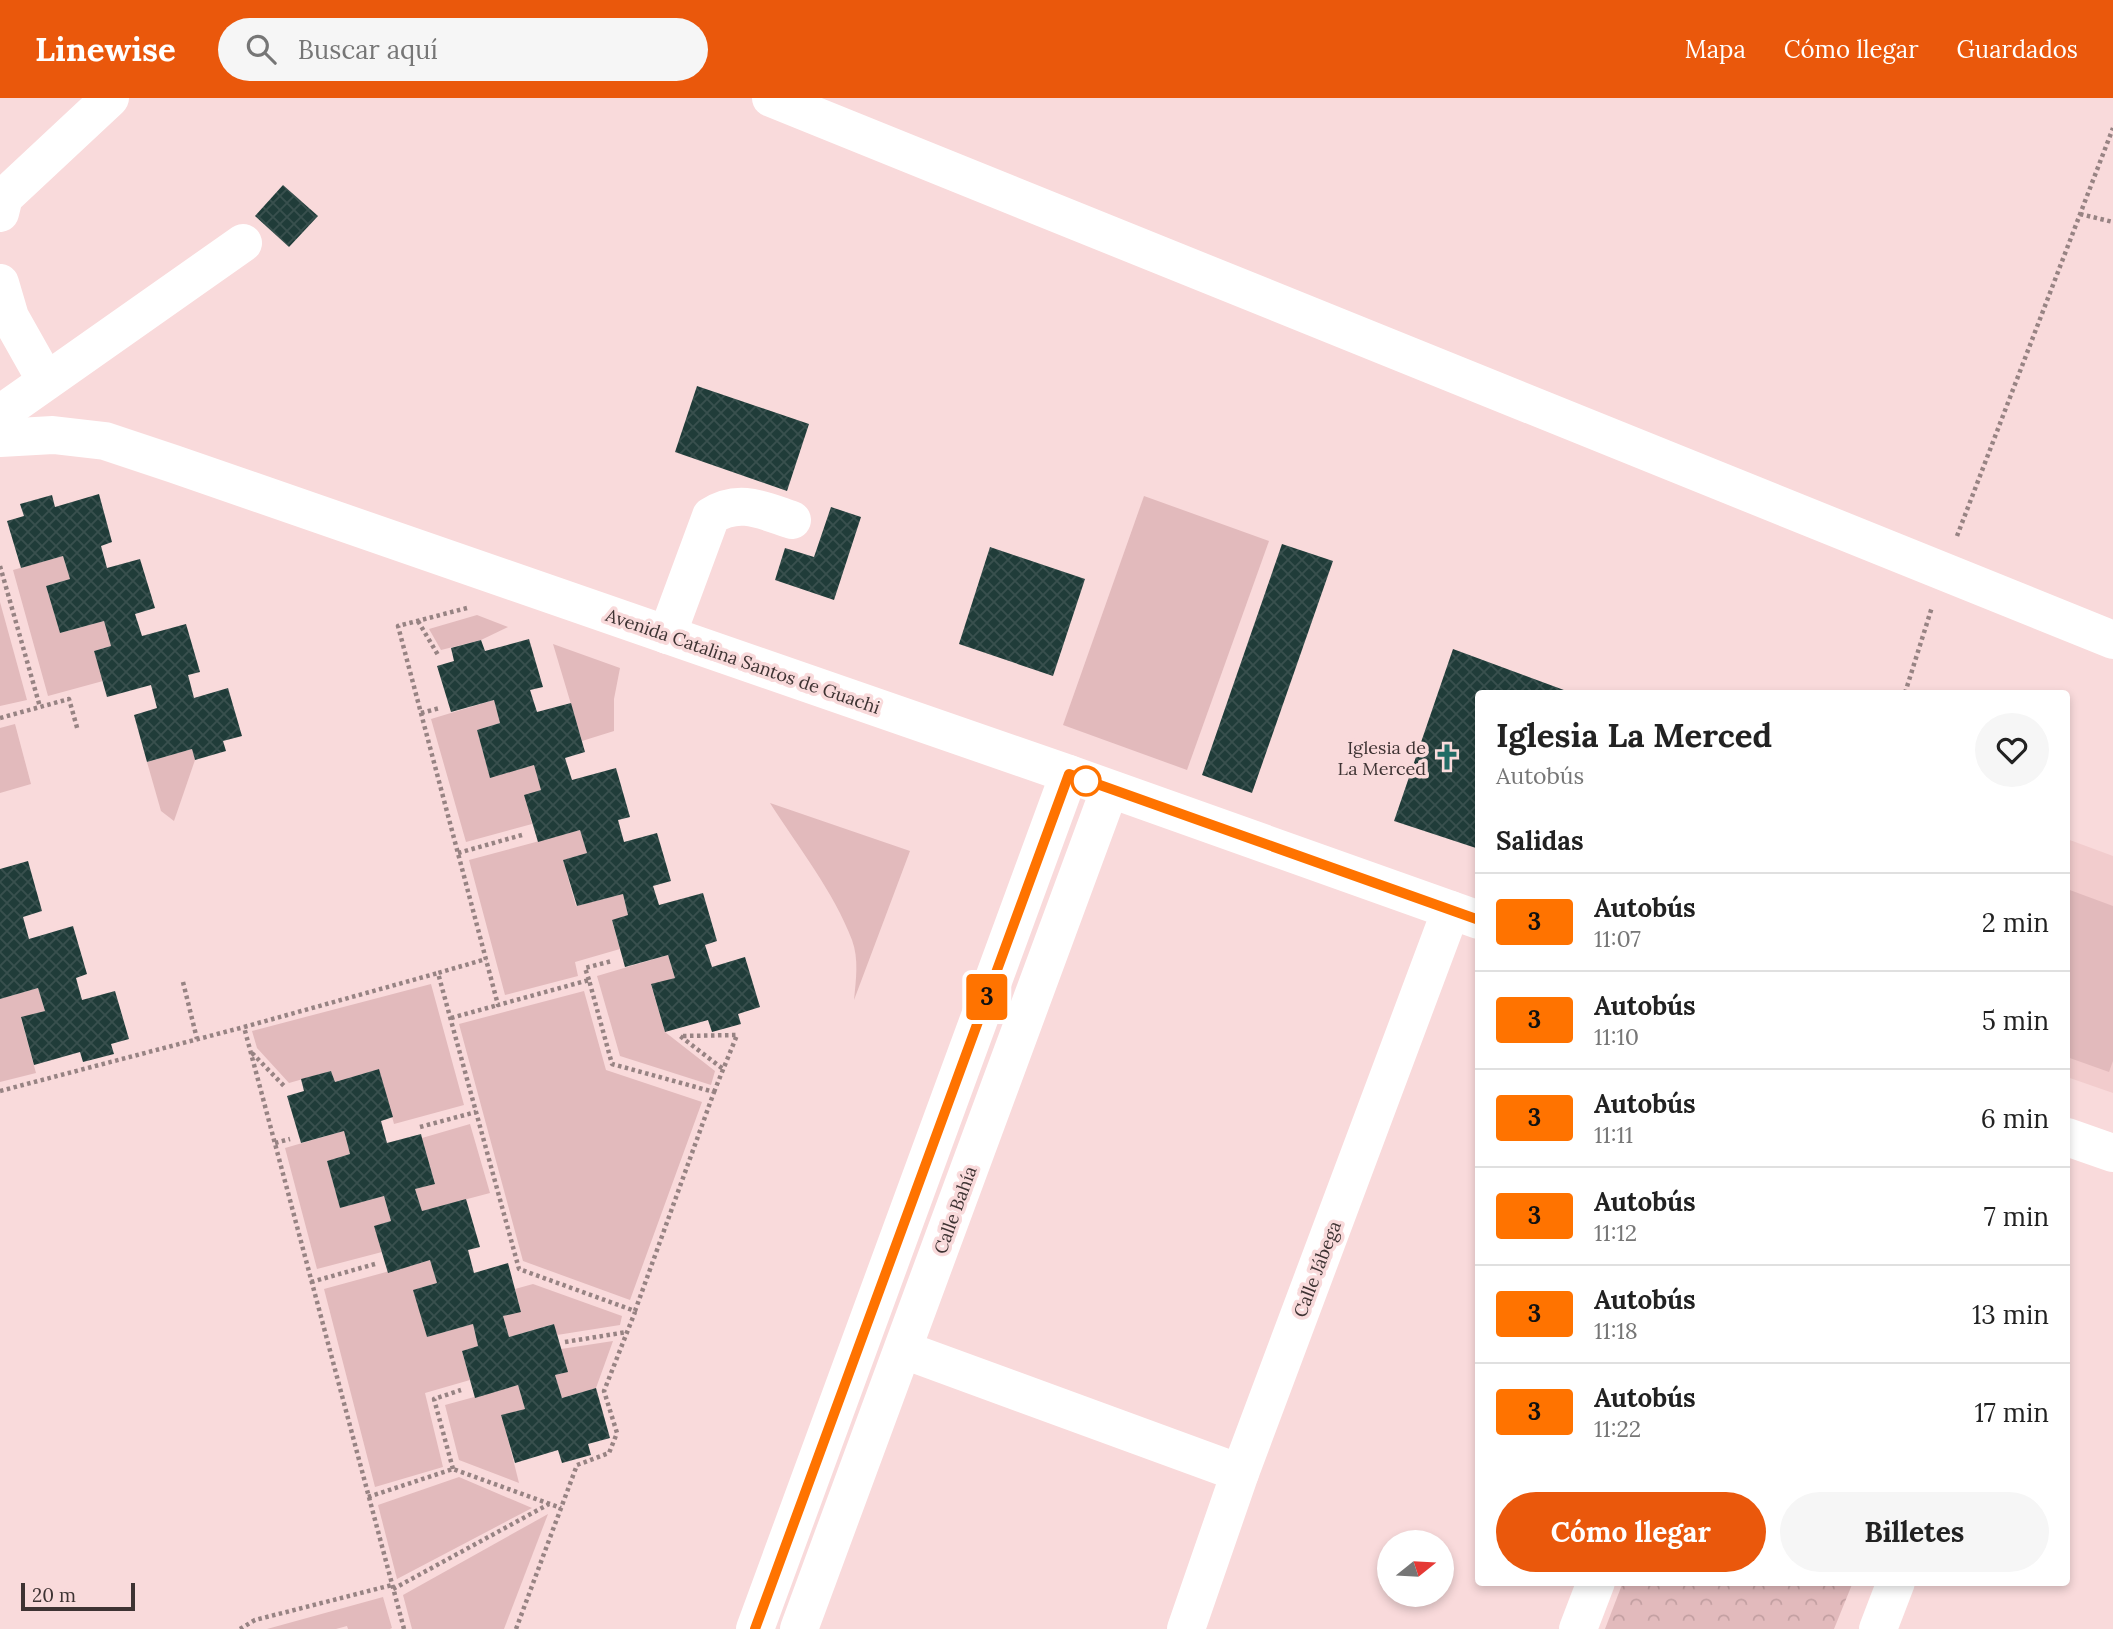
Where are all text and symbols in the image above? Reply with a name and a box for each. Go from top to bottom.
search box [218,18,708,81]
text: Linewise [35,28,176,70]
icon: search [242,30,280,68]
text: Buscar aquí [298,33,438,66]
text: Mapa [1685,34,1746,65]
text: Cómo llegar [1784,34,1919,65]
text: Guardados [1957,34,2078,65]
street label: Avenida Catalina Santos de Guachi [602,603,883,719]
button: heart [1975,713,2049,787]
text: Iglesia La Merced [1496,714,1772,756]
place label: Iglesia de La Merced [1337,736,1426,780]
church icon: Iglesia de La Merced [1432,742,1462,772]
text: Autobús [1496,761,1584,790]
unlabelled marker [1071,766,1101,796]
text: Salidas [1496,824,1584,857]
text: Autobús [1594,891,1696,924]
text: 3 [1528,906,1541,937]
text: 2 min [1982,906,2049,939]
text: 11:07 [1594,924,1641,953]
line badge: 3 [964,974,1010,1020]
text: 3 [980,981,994,1012]
text: Autobús [1594,989,1696,1022]
text: 3 [1528,1004,1541,1035]
text: 5 min [1982,1004,2049,1037]
text: 11:10 [1594,1022,1639,1051]
text: Autobús [1594,1087,1696,1120]
text: 3 [1528,1102,1541,1133]
text: 6 min [1981,1102,2049,1135]
text: 11:11 [1594,1120,1633,1149]
street label: Calle Bahía [929,1163,981,1257]
text: Autobús [1594,1185,1696,1218]
text: 3 [1528,1200,1541,1231]
text: 7 min [1984,1200,2049,1233]
street label: Calle Jábega [1288,1218,1346,1320]
text: 11:12 [1594,1218,1637,1247]
text: Autobús [1594,1283,1696,1316]
text: 3 [1528,1298,1541,1329]
text: 13 min [1972,1298,2049,1331]
text: 11:18 [1594,1316,1638,1345]
text: Autobús [1594,1381,1696,1414]
text: 3 [1528,1396,1541,1427]
text: 17 min [1974,1396,2049,1429]
text: 11:22 [1594,1414,1641,1443]
button: Cómo llegar [1496,1492,1766,1572]
button: Billetes [1780,1492,2049,1572]
north arrow [1377,1530,1454,1606]
map controls [1377,1530,1454,1607]
scale bar [21,1580,135,1612]
text: 20 m [32,1583,76,1607]

